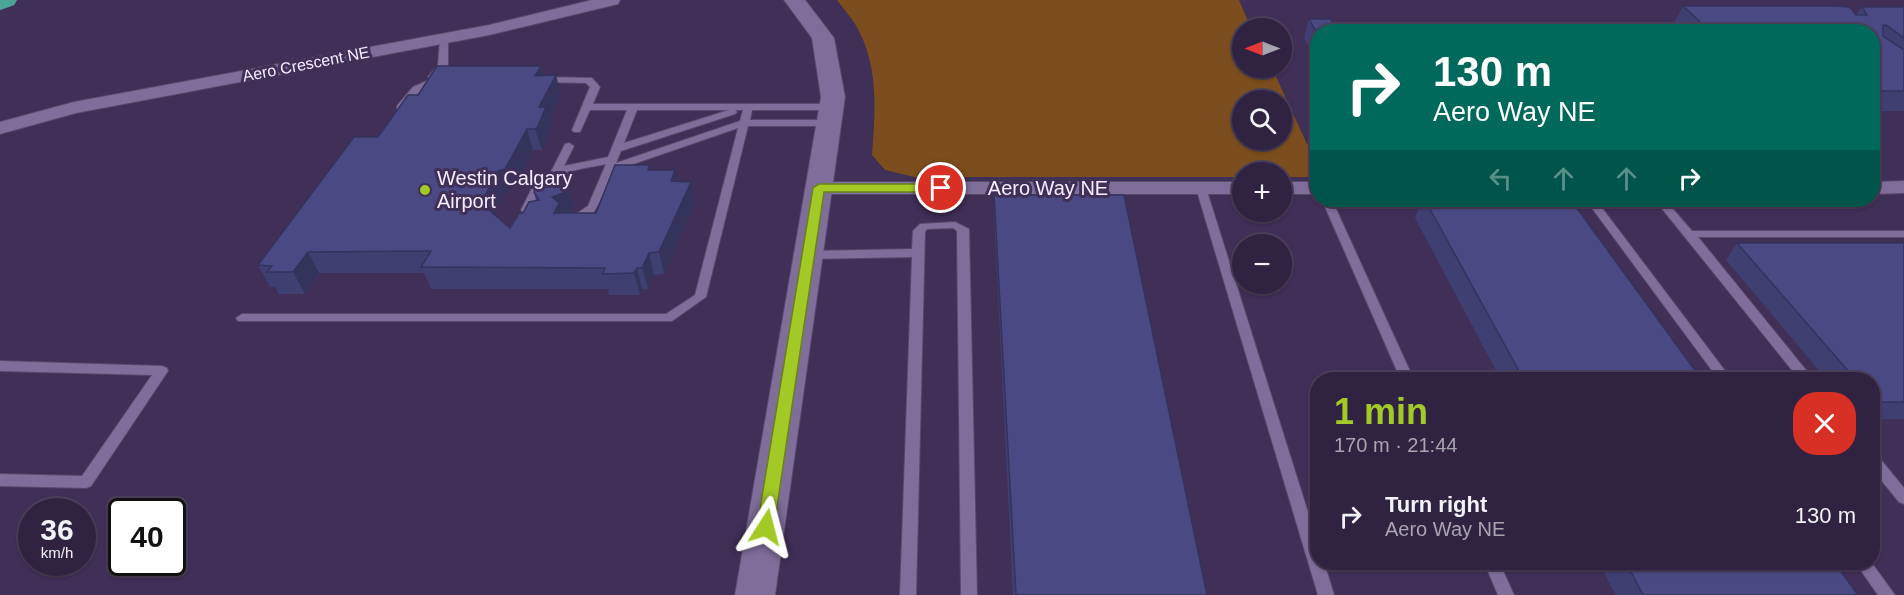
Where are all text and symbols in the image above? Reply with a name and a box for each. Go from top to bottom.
north arrow [1232,18,1292,78]
map controls [1232,18,1292,294]
street label: Aero Crescent NE [241,43,371,85]
icon: right [1334,48,1412,126]
text: 130 m [1433,48,1552,95]
button: search [1232,90,1292,150]
text: Aero Way NE [1433,97,1596,127]
pin [915,162,966,213]
button: + [1232,162,1292,222]
icon: left [1484,162,1517,195]
icon: ahead [1547,162,1580,195]
icon: ahead [1610,162,1643,195]
icon: right [1673,162,1706,195]
place label: Westin Calgary Airport [437,167,572,212]
icon: arrive [924,171,957,204]
street label: Aero Way NE [988,177,1108,199]
marker: Westin Calgary Airport [418,183,432,197]
button: − [1232,234,1292,294]
text: 1 min [1334,391,1428,432]
button: close [1793,392,1856,455]
text: 170 m · 21:44 [1334,434,1457,456]
text: Turn right [1385,492,1487,517]
position arrow [734,495,798,559]
speed limit sign: 40 [108,498,186,576]
icon: right [1334,500,1367,533]
text: 130 m [1795,503,1856,528]
text: 36 [40,513,74,546]
text: Aero Way NE [1385,518,1505,540]
text: km/h [41,544,73,561]

